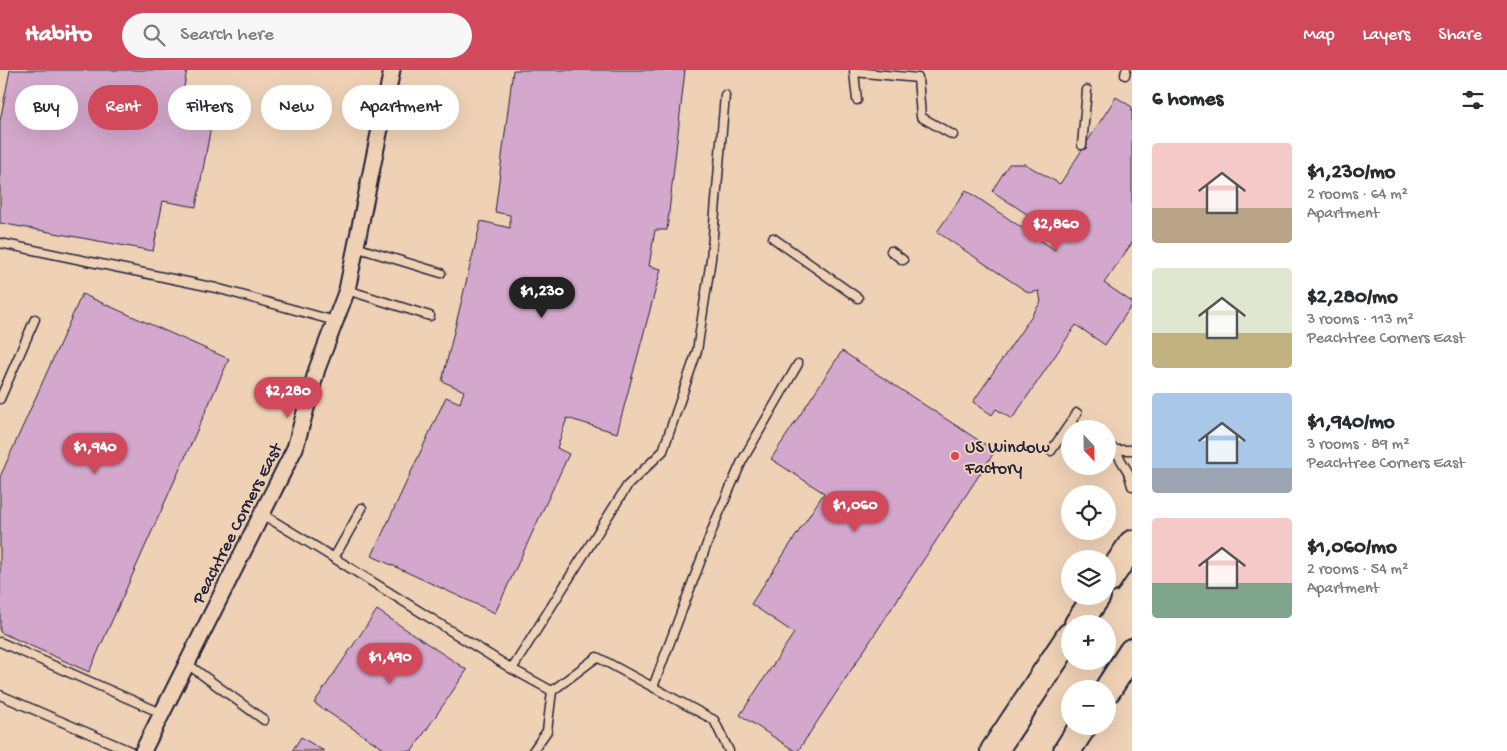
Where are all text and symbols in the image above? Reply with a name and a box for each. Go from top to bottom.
search box [122,13,472,58]
text: Habito [25,21,92,50]
icon: search [140,21,168,49]
text: Search here [180,24,274,47]
text: Map [1303,25,1335,46]
text: Layers [1363,25,1410,46]
text: Share [1438,25,1482,46]
chip: Buy [15,85,78,130]
chip: Rent [88,85,158,130]
chip: Filters [168,85,251,130]
chip: New [261,85,332,130]
chip: Apartment [342,85,459,130]
icon: filters [1459,86,1487,114]
text: 6 homes [1152,88,1223,113]
text: $1,230/mo [1307,161,1395,186]
icon: home [1192,163,1252,223]
text: 2 rooms · 64 m² [1307,186,1408,205]
text: Apartment [1307,205,1379,224]
pin: $2,860 [1015,210,1097,252]
text: $2,860 [1033,216,1079,235]
pin: $1,230 [501,276,583,319]
text: $1,230 [520,283,564,302]
text: $2,280/mo [1307,286,1398,311]
icon: home [1192,288,1252,348]
text: 3 rooms · 113 m² [1307,311,1414,330]
text: Peachtree Corners East [1307,330,1465,349]
pin: $2,280 [247,376,329,419]
text: $2,280 [265,383,311,402]
text: $1,940/mo [1307,411,1395,436]
icon: home [1192,413,1252,473]
north arrow [1061,420,1116,475]
map controls [1061,420,1116,735]
pin: $1,940 [54,432,136,475]
text: 3 rooms · 89 m² [1307,436,1409,455]
place label: US Window Factory [964,438,1050,480]
text: $1,940 [73,439,117,458]
street label: Peachtree Corners East [188,439,289,609]
marker: US Window Factory [949,450,961,462]
text: Peachtree Corners East [1307,455,1465,474]
button: locate [1061,485,1116,540]
pin: $1,060 [814,490,896,533]
text: $1,060 [833,497,877,516]
text: $1,060/mo [1307,536,1397,561]
icon: home [1192,538,1252,598]
button: layers [1061,550,1116,605]
text: 2 rooms · 54 m² [1307,561,1408,580]
text: Apartment [1307,580,1379,599]
button: + [1061,615,1116,670]
pin: $1,490 [349,642,431,685]
text: $1,490 [368,649,412,668]
button: − [1061,680,1116,735]

